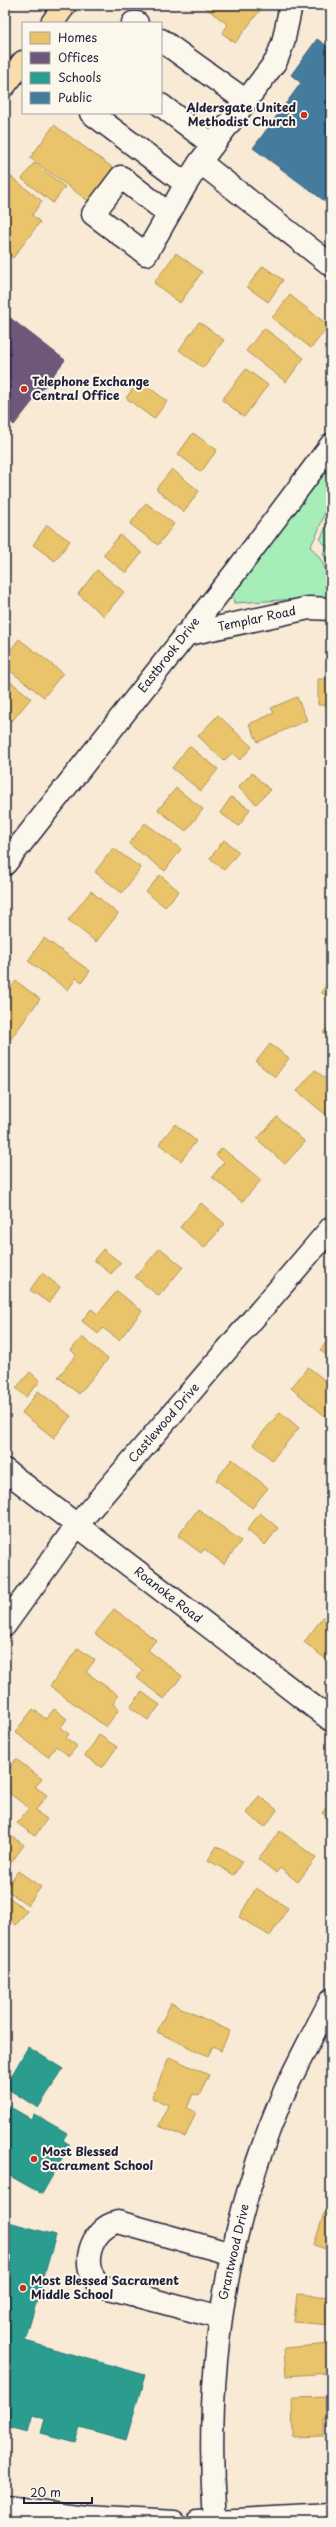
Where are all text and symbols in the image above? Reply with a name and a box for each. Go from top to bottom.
legend [22,22,162,114]
text: Homes [58,28,97,46]
text: Offices [58,48,99,66]
text: Schools [58,68,102,86]
text: Public [58,88,92,106]
place label: Aldersgate United Methodist Church [186,98,297,130]
marker: Aldersgate United Methodist Church [299,110,309,120]
place label: Telephone Exchange Central Office [32,372,150,404]
marker: Telephone Exchange Central Office [19,384,29,394]
street label: Templar Road [216,601,297,635]
street label: Eastbrook Drive [133,613,203,696]
street label: Castlewood Drive [124,1379,203,1466]
street label: Roanoke Road [131,1562,207,1627]
place label: Most Blessed Sacrament School [42,2142,154,2174]
marker: Most Blessed Sacrament School [29,2154,39,2164]
street label: Grantwood Drive [213,2202,253,2302]
place label: Most Blessed Sacrament Middle School [31,2271,179,2303]
marker: Most Blessed Sacrament Middle School [18,2283,28,2293]
scale bar [24,2479,92,2505]
text: 20 m [30,2483,61,2501]

